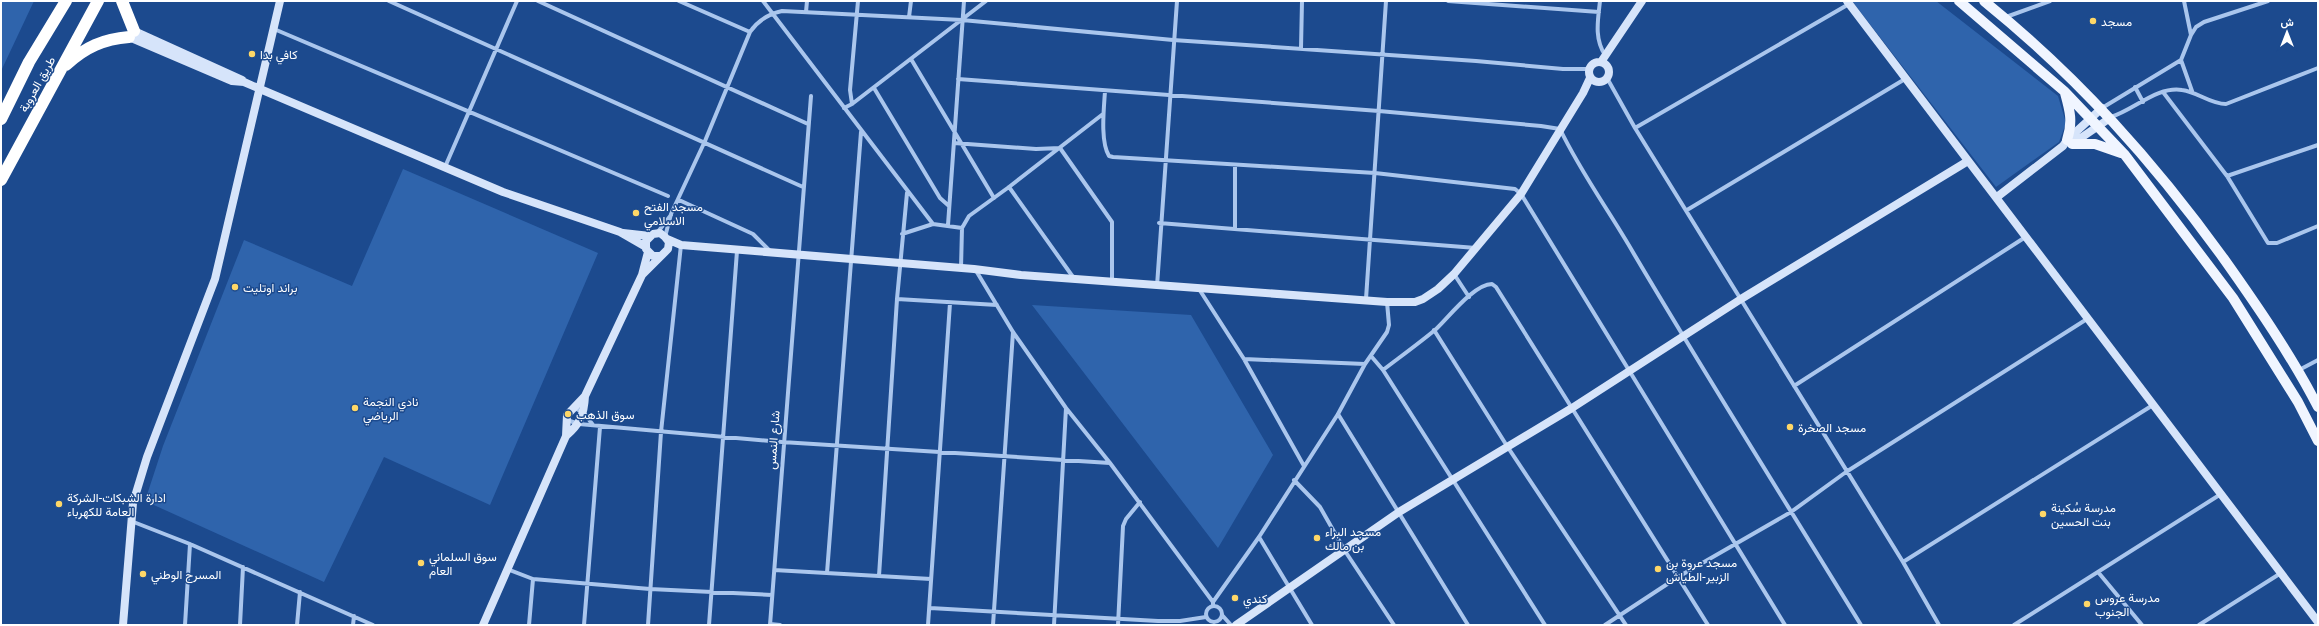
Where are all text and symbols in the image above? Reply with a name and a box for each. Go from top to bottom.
north arrow [2267,12,2307,52]
place label: مسجد [2101,13,2132,30]
text: ش [2280,14,2294,29]
marker: مسجد [2088,16,2098,26]
place label: كافي بدا [260,46,298,65]
marker: كافي بدا [247,49,257,59]
street label: طريق العروبة [15,53,59,115]
place label: مسجد الفتح الاسلامي [644,198,703,231]
marker: مسجد الفتح الاسلامي [631,208,641,218]
place label: براند اوتليت [243,279,297,296]
marker: براند اوتليت [230,282,240,292]
place label: نادي النجمة الرياضي [363,393,418,426]
marker: نادي النجمة الرياضي [350,403,360,413]
place label: سوق الذهب [576,406,634,423]
marker: سوق الذهب [563,409,573,419]
street label: شارع النمس [762,410,785,470]
place label: مسجد الصخرة [1798,419,1866,436]
marker: مسجد الصخرة [1785,422,1795,432]
place label: ادارة الشبكات-الشركة العامة للكهرباء [67,489,166,520]
marker: ادارة الشبكات-الشركة العامة للكهرباء [54,499,64,509]
place label: مدرسة سُكينة بنت الحسين [2051,499,2116,530]
marker: مدرسة سُكينة بنت الحسين [2038,509,2048,519]
place label: مسجد البراء بن مالك [1325,523,1381,554]
marker: مسجد البراء بن مالك [1312,533,1322,543]
place label: سوق السلماني العام [429,548,497,579]
place label: مسجد عروة بن الزبير-الطياش [1666,554,1737,585]
marker: سوق السلماني العام [416,558,426,568]
marker: مسجد عروة بن الزبير-الطياش [1653,564,1663,574]
place label: المسرح الوطني [151,566,221,585]
marker: المسرح الوطني [138,569,148,579]
place label: مدرسة عروس الجنوب [2095,589,2160,620]
place label: كندي [1243,590,1267,609]
marker: كندي [1230,593,1240,603]
marker: مدرسة عروس الجنوب [2082,599,2092,609]

